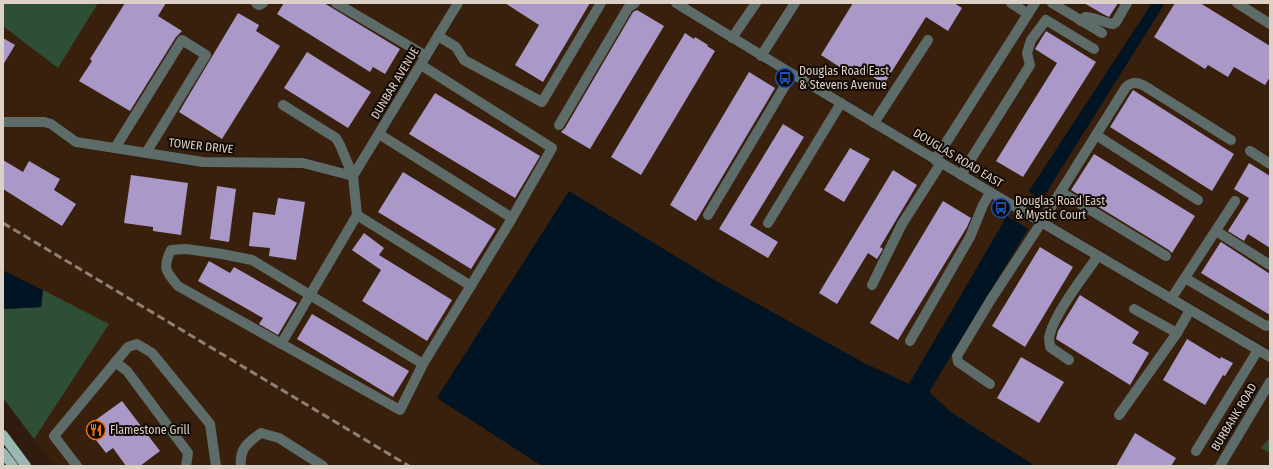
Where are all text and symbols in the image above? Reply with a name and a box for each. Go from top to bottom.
street label: DUNBAR AVENUE [368,44,422,121]
place label: Douglas Road East & Stevens Avenue [799,64,889,92]
bus stop icon: Douglas Road East & Stevens Avenue [774,67,796,89]
street label: DOUGLAS ROAD EAST [911,126,1006,190]
street label: TOWER DRIVE [168,136,234,156]
place label: Douglas Road East & Mystic Court [1015,194,1105,222]
bus stop icon: Douglas Road East & Mystic Court [990,197,1012,219]
street label: BURBANK ROAD [1208,381,1260,453]
restaurant icon: Flamestone Grill [85,419,107,441]
place label: Flamestone Grill [110,423,190,437]

